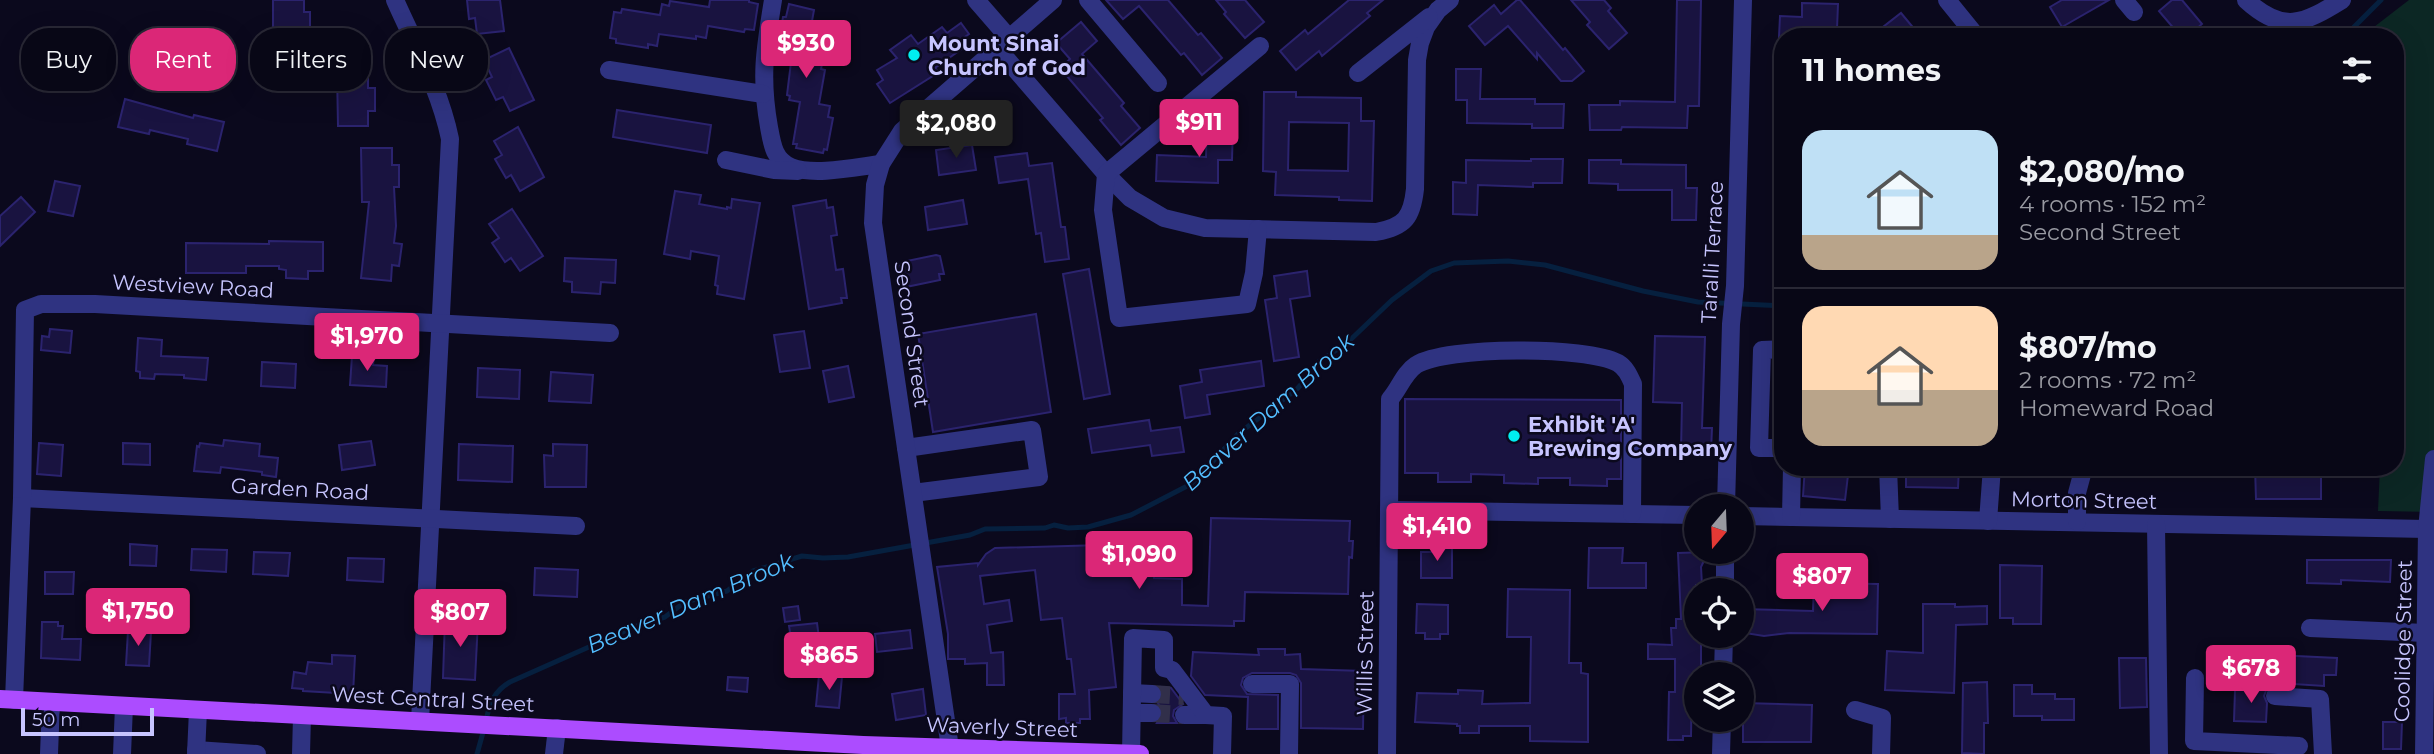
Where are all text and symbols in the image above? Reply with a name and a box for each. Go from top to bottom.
pin: $930 [765,20,847,80]
chip: Buy [21,28,116,91]
chip: Rent [130,28,236,91]
chip: Filters [250,28,371,91]
chip: New [385,28,488,91]
text: $930 [777,29,835,57]
place label: Mount Sinai Church of God [928,31,1086,80]
marker: Mount Sinai Church of God [906,47,922,63]
icon: filters [2338,51,2376,89]
text: 11 homes [1802,52,1941,89]
pin: $2,080 [899,100,1013,160]
pin: $911 [1158,100,1240,159]
text: $911 [1175,108,1223,136]
text: $2,080 [916,109,996,137]
text: $2,080/mo [2019,153,2185,190]
icon: home [1858,158,1942,242]
street label: Taralli Terrace [1696,180,1728,324]
text: 4 rooms · 152 m² [2019,190,2206,218]
text: Second Street [2019,218,2181,246]
street label: Second Street [889,259,935,409]
street label: Westview Road [112,269,274,303]
pin: $1,970 [310,314,424,373]
text: $1,970 [330,322,404,350]
water label: Beaver Dam Brook [1176,326,1361,497]
text: $807/mo [2019,329,2157,366]
icon: home [1858,334,1942,418]
text: 2 rooms · 72 m² [2019,366,2196,394]
text: Homeward Road [2019,394,2214,422]
place label: Exhibit 'A' Brewing Company [1528,412,1732,461]
marker: Exhibit 'A' Brewing Company [1506,428,1522,444]
street label: Garden Road [230,473,370,505]
street label: Morton Street [2011,486,2157,514]
north arrow [1684,494,1754,564]
map controls [1684,494,1754,732]
pin: $1,410 [1380,504,1494,563]
text: $1,410 [1402,512,1472,540]
pin: $1,090 [1082,532,1196,591]
text: $1,090 [1101,540,1177,568]
water label: Beaver Dam Brook [582,546,799,659]
pin: $807 [1781,554,1863,613]
street label: Coolidge Street [2389,560,2417,722]
text: $807 [1792,562,1852,590]
button: locate [1684,578,1754,648]
pin: $1,750 [81,588,195,648]
pin: $807 [419,590,501,649]
street label: Willis Street [1351,590,1379,716]
text: $1,750 [102,597,174,625]
text: $807 [430,598,490,626]
pin: $865 [788,632,870,692]
text: $865 [800,641,858,669]
pin: $678 [2210,646,2292,705]
text: $678 [2222,654,2280,682]
button: layers [1684,662,1754,732]
street label: West Central Street [331,681,535,717]
scale bar [21,705,154,737]
text: 50 m [32,708,80,731]
street label: Waverly Street [925,712,1079,742]

